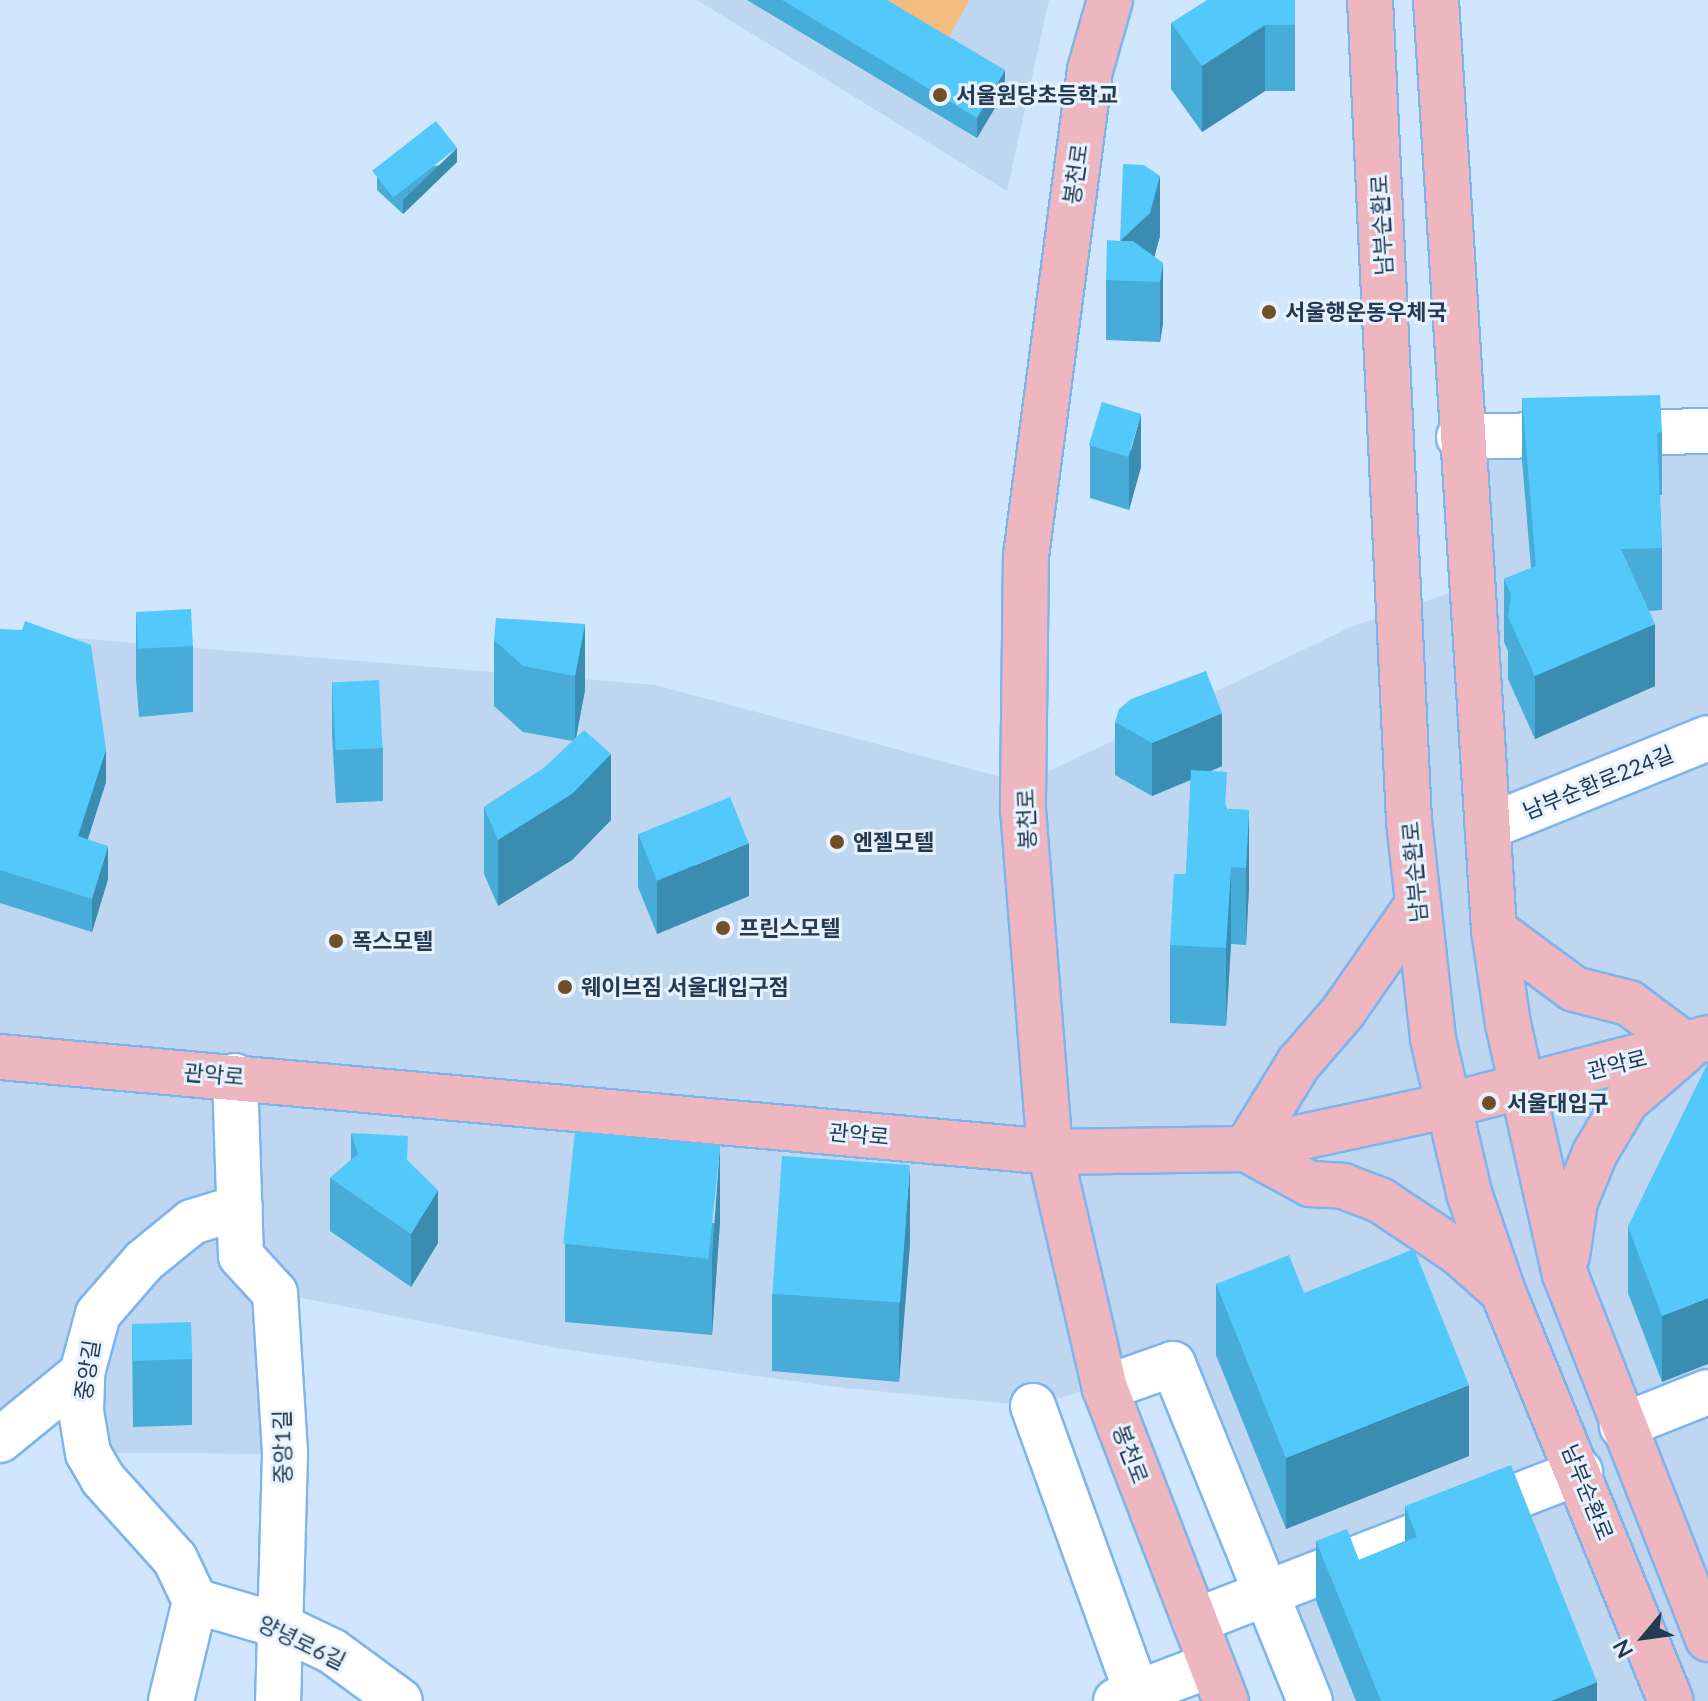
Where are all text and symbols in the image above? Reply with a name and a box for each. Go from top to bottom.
place label: 서울원당초등학교 [956,82,1118,108]
marker: 서울원당초등학교 [931,86,949,104]
street label: 봉천로 [1058,142,1092,206]
street label: 남부순환로 [1365,174,1397,276]
place label: 서울행운동우체국 [1285,299,1447,325]
marker: 서울행운동우체국 [1260,303,1278,321]
street label: 남부순환로224길 [1519,740,1677,824]
street label: 봉천로 [1012,788,1040,850]
street label: 남부순환로 [1396,820,1432,924]
place label: 엔젤모텔 [853,829,934,855]
marker: 엔젤모텔 [828,833,846,851]
place label: 프린스모텔 [739,915,840,941]
marker: 프린스모텔 [714,919,732,937]
place label: 폭스모텔 [352,928,433,954]
marker: 폭스모텔 [327,932,345,950]
place label: 웨이브짐 서울대입구점 [581,974,789,1000]
marker: 웨이브짐 서울대입구점 [556,978,574,996]
street label: 관악로 [1584,1044,1650,1084]
street label: 관악로 [183,1058,245,1090]
place label: 서울대입구 [1507,1090,1608,1116]
marker: 서울대입구 [1478,1092,1500,1114]
street label: 관악로 [828,1118,890,1150]
street label: 중앙길 [69,1338,105,1402]
street label: 중앙1길 [268,1410,296,1484]
street label: 봉천로 [1108,1421,1154,1487]
street label: 남부순환로 [1557,1440,1619,1544]
north arrow [1604,1597,1684,1677]
street label: 양녕로6길 [254,1610,350,1674]
text: N [1607,1635,1638,1663]

